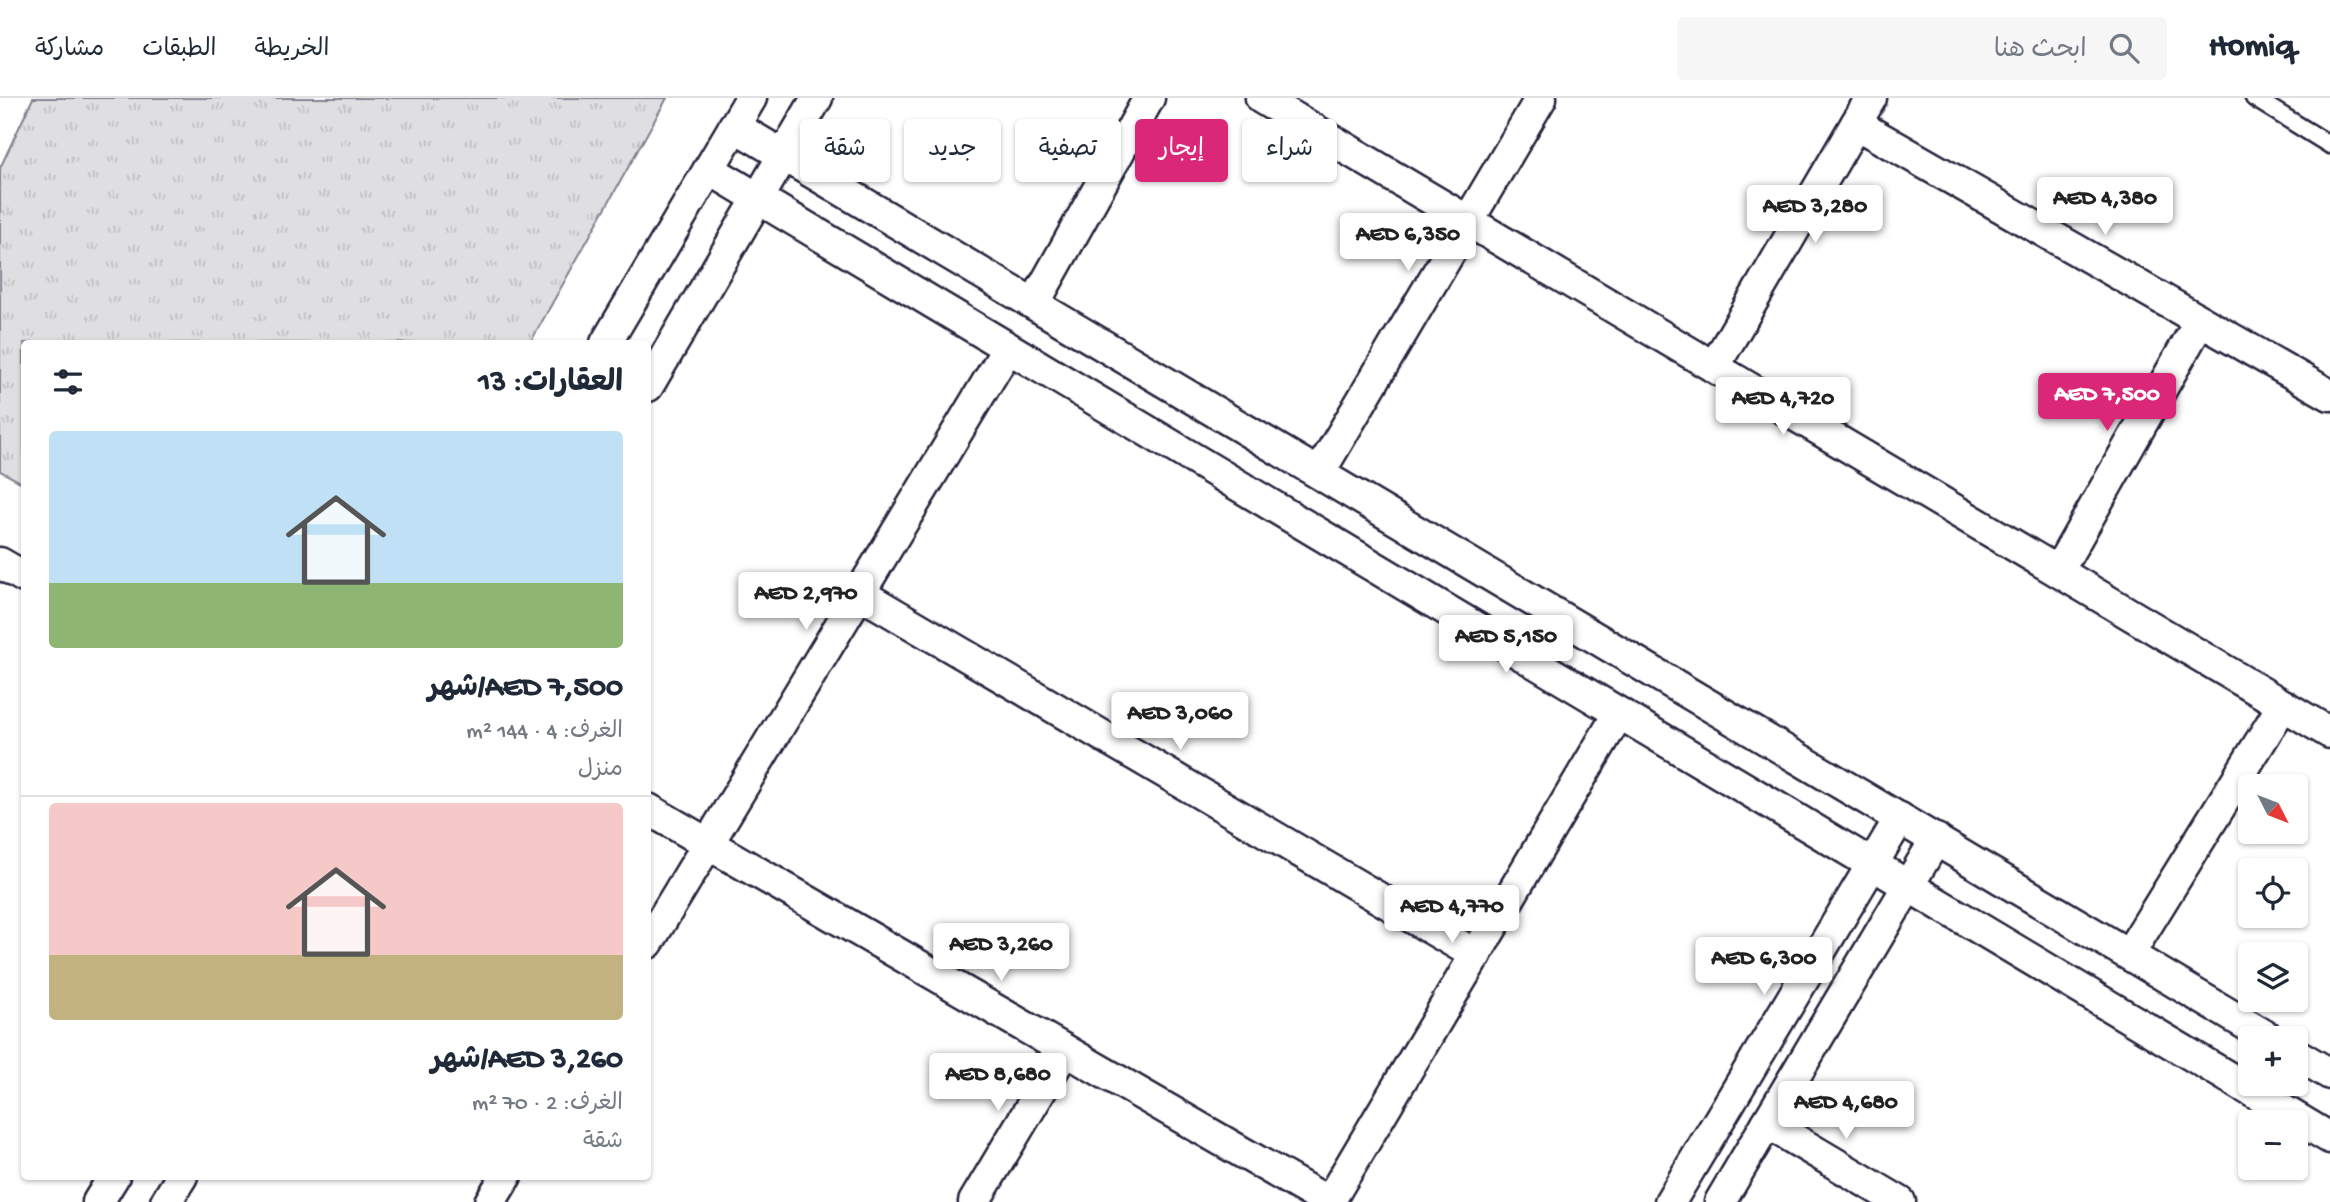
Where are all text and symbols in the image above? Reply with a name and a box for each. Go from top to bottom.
search box [1677,17,2167,80]
icon: search [2105,29,2143,67]
text: Homiq [2209,29,2295,67]
text: مشاركة [35,36,104,65]
text: الطبقات [142,36,217,65]
text: الخريطة [255,36,329,65]
text: ابحث هنا [1994,36,2087,67]
chip: شقة [800,119,890,182]
chip: جديد [904,119,1001,182]
chip: تصفية [1015,119,1121,182]
chip: إيجار [1135,119,1228,182]
chip: شراء [1242,119,1337,182]
pin: AED 4,380 [2025,178,2185,237]
pin: AED 3,280 [1735,186,1895,245]
text: AED 4,380 [2053,186,2157,213]
text: AED 3,280 [1763,194,1867,221]
pin: AED 6,350 [1328,214,1488,273]
text: AED 6,350 [1356,222,1460,249]
icon: filters [49,363,87,401]
text: العقارات: 13 [478,367,623,402]
pin: AED 7,500 [2027,374,2187,433]
pin: AED 4,720 [1703,378,1863,437]
text: AED 7,500 [2054,382,2160,409]
text: AED 4,720 [1732,386,1834,413]
icon: home [273,477,399,603]
pin: AED 2,970 [726,573,886,632]
text: AED 2,970 [754,581,858,608]
pin: AED 5,150 [1426,616,1586,675]
text: AED 5,150 [1455,624,1557,651]
text: AED 7,500/شهر [428,672,623,707]
pin: AED 3,060 [1100,692,1260,752]
text: AED 3,060 [1127,701,1233,728]
text: الغرف: 4 · 144 m² [466,719,623,746]
text: منزل [578,757,623,784]
north arrow [2238,774,2308,844]
map controls [2238,774,2308,1180]
icon: home [273,849,399,975]
button: locate [2238,858,2308,928]
pin: AED 4,770 [1372,886,1532,945]
text: AED 4,770 [1400,894,1504,921]
pin: AED 3,260 [921,924,1081,983]
text: AED 3,260 [949,932,1053,959]
pin: AED 6,300 [1684,937,1844,997]
button: layers [2238,942,2308,1012]
text: AED 6,300 [1711,946,1817,973]
button: + [2238,1026,2308,1096]
text: AED 3,260/شهر [431,1044,623,1079]
pin: AED 8,680 [918,1054,1078,1113]
text: AED 8,680 [945,1062,1051,1089]
pin: AED 4,680 [1766,1082,1926,1141]
text: AED 4,680 [1794,1090,1898,1117]
text: الغرف: 2 · 70 m² [472,1091,623,1118]
button: − [2238,1110,2308,1180]
text: شقة [583,1129,623,1156]

